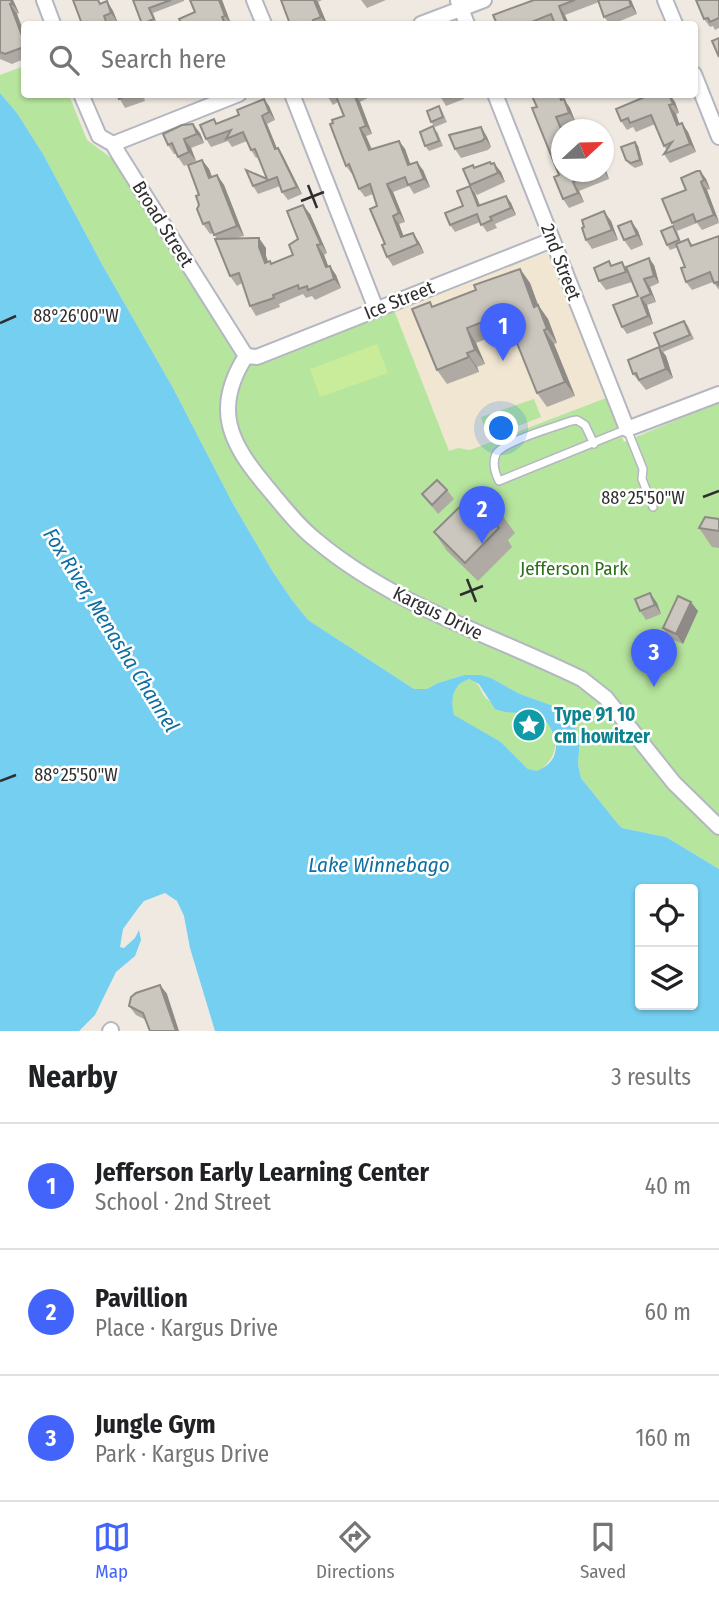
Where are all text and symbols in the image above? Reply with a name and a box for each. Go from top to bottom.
search box [21,21,698,98]
icon: search [45,41,83,79]
text: Search here [101,44,226,75]
north arrow [551,119,614,182]
street label: Broad Street [128,177,199,272]
street label: 2nd Street [536,221,586,304]
street label: Ice Street [361,275,438,324]
pin: 1 [480,303,526,361]
text: 88°26'00"W [33,305,119,327]
your location [484,411,518,445]
pin: 2 [459,486,505,544]
text: 88°25'50"W [601,487,685,509]
water label: Fox River, Menasha Channel [37,523,185,737]
park label: Jefferson Park [520,557,628,580]
street label: Kargus Drive [389,581,487,645]
pin: 3 [631,629,677,687]
place label: Type 91 10 cm howitzer [554,703,651,748]
place icon: Type 91 10 cm howitzer [510,706,548,744]
text: 88°25'50"W [34,764,118,786]
water label: Lake Winnebago [308,852,450,878]
map controls [635,884,698,1010]
button: locate [635,884,698,947]
button: layers [635,947,698,1010]
text: Nearby [28,1059,117,1095]
text: 3 results [611,1063,691,1091]
text: Jefferson Early Learning Center [95,1157,429,1188]
text: 1 [46,1172,56,1200]
text: 40 m [645,1172,691,1200]
text: School · 2nd Street [95,1188,271,1216]
text: Pavillion [95,1283,188,1314]
text: 2 [46,1298,56,1326]
text: 60 m [645,1298,691,1326]
text: Place · Kargus Drive [95,1314,278,1342]
text: Jungle Gym [95,1409,216,1440]
text: 3 [46,1424,56,1452]
text: 160 m [636,1424,691,1452]
text: Park · Kargus Drive [95,1440,269,1468]
tab: Map [93,1518,131,1583]
tab: Directions [316,1518,395,1583]
tab: Saved [580,1518,626,1583]

